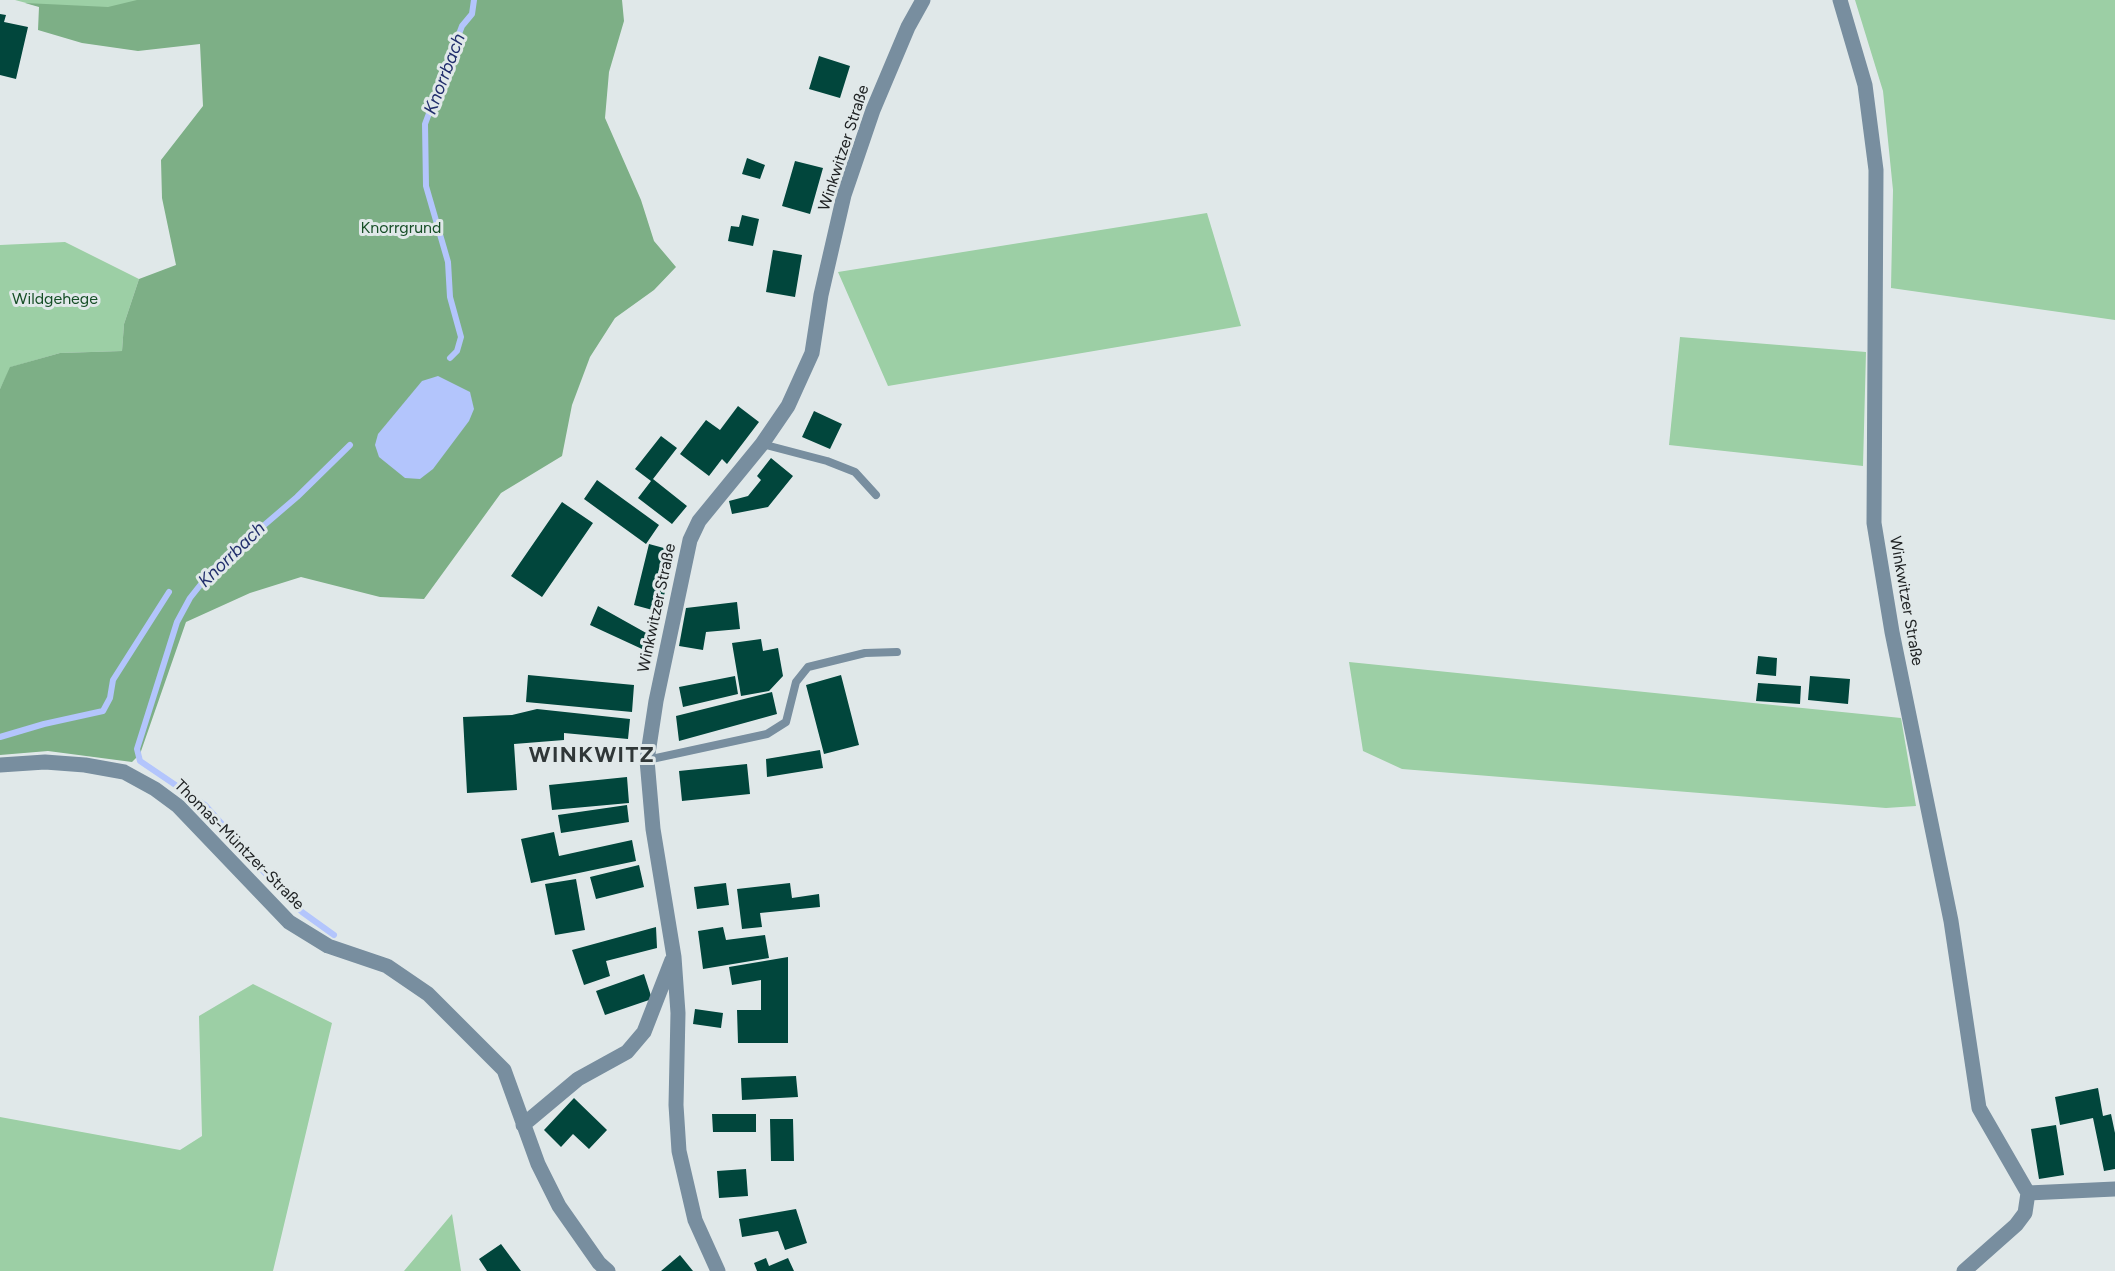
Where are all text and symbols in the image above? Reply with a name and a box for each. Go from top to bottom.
water label: Knorrbach [420,31,470,117]
street label: Winkwitzer Straße [815,83,873,213]
park label: Knorrgrund [361,218,441,238]
park label: Wildgehege [12,289,98,309]
water label: Knorrbach [194,518,270,592]
street label: Winkwitzer Straße [1885,535,1927,667]
street label: Winkwitzer Straße [634,542,680,674]
district label: WINKWITZ [529,743,655,769]
street label: Thomas-Müntzer-Straße [170,776,308,914]

